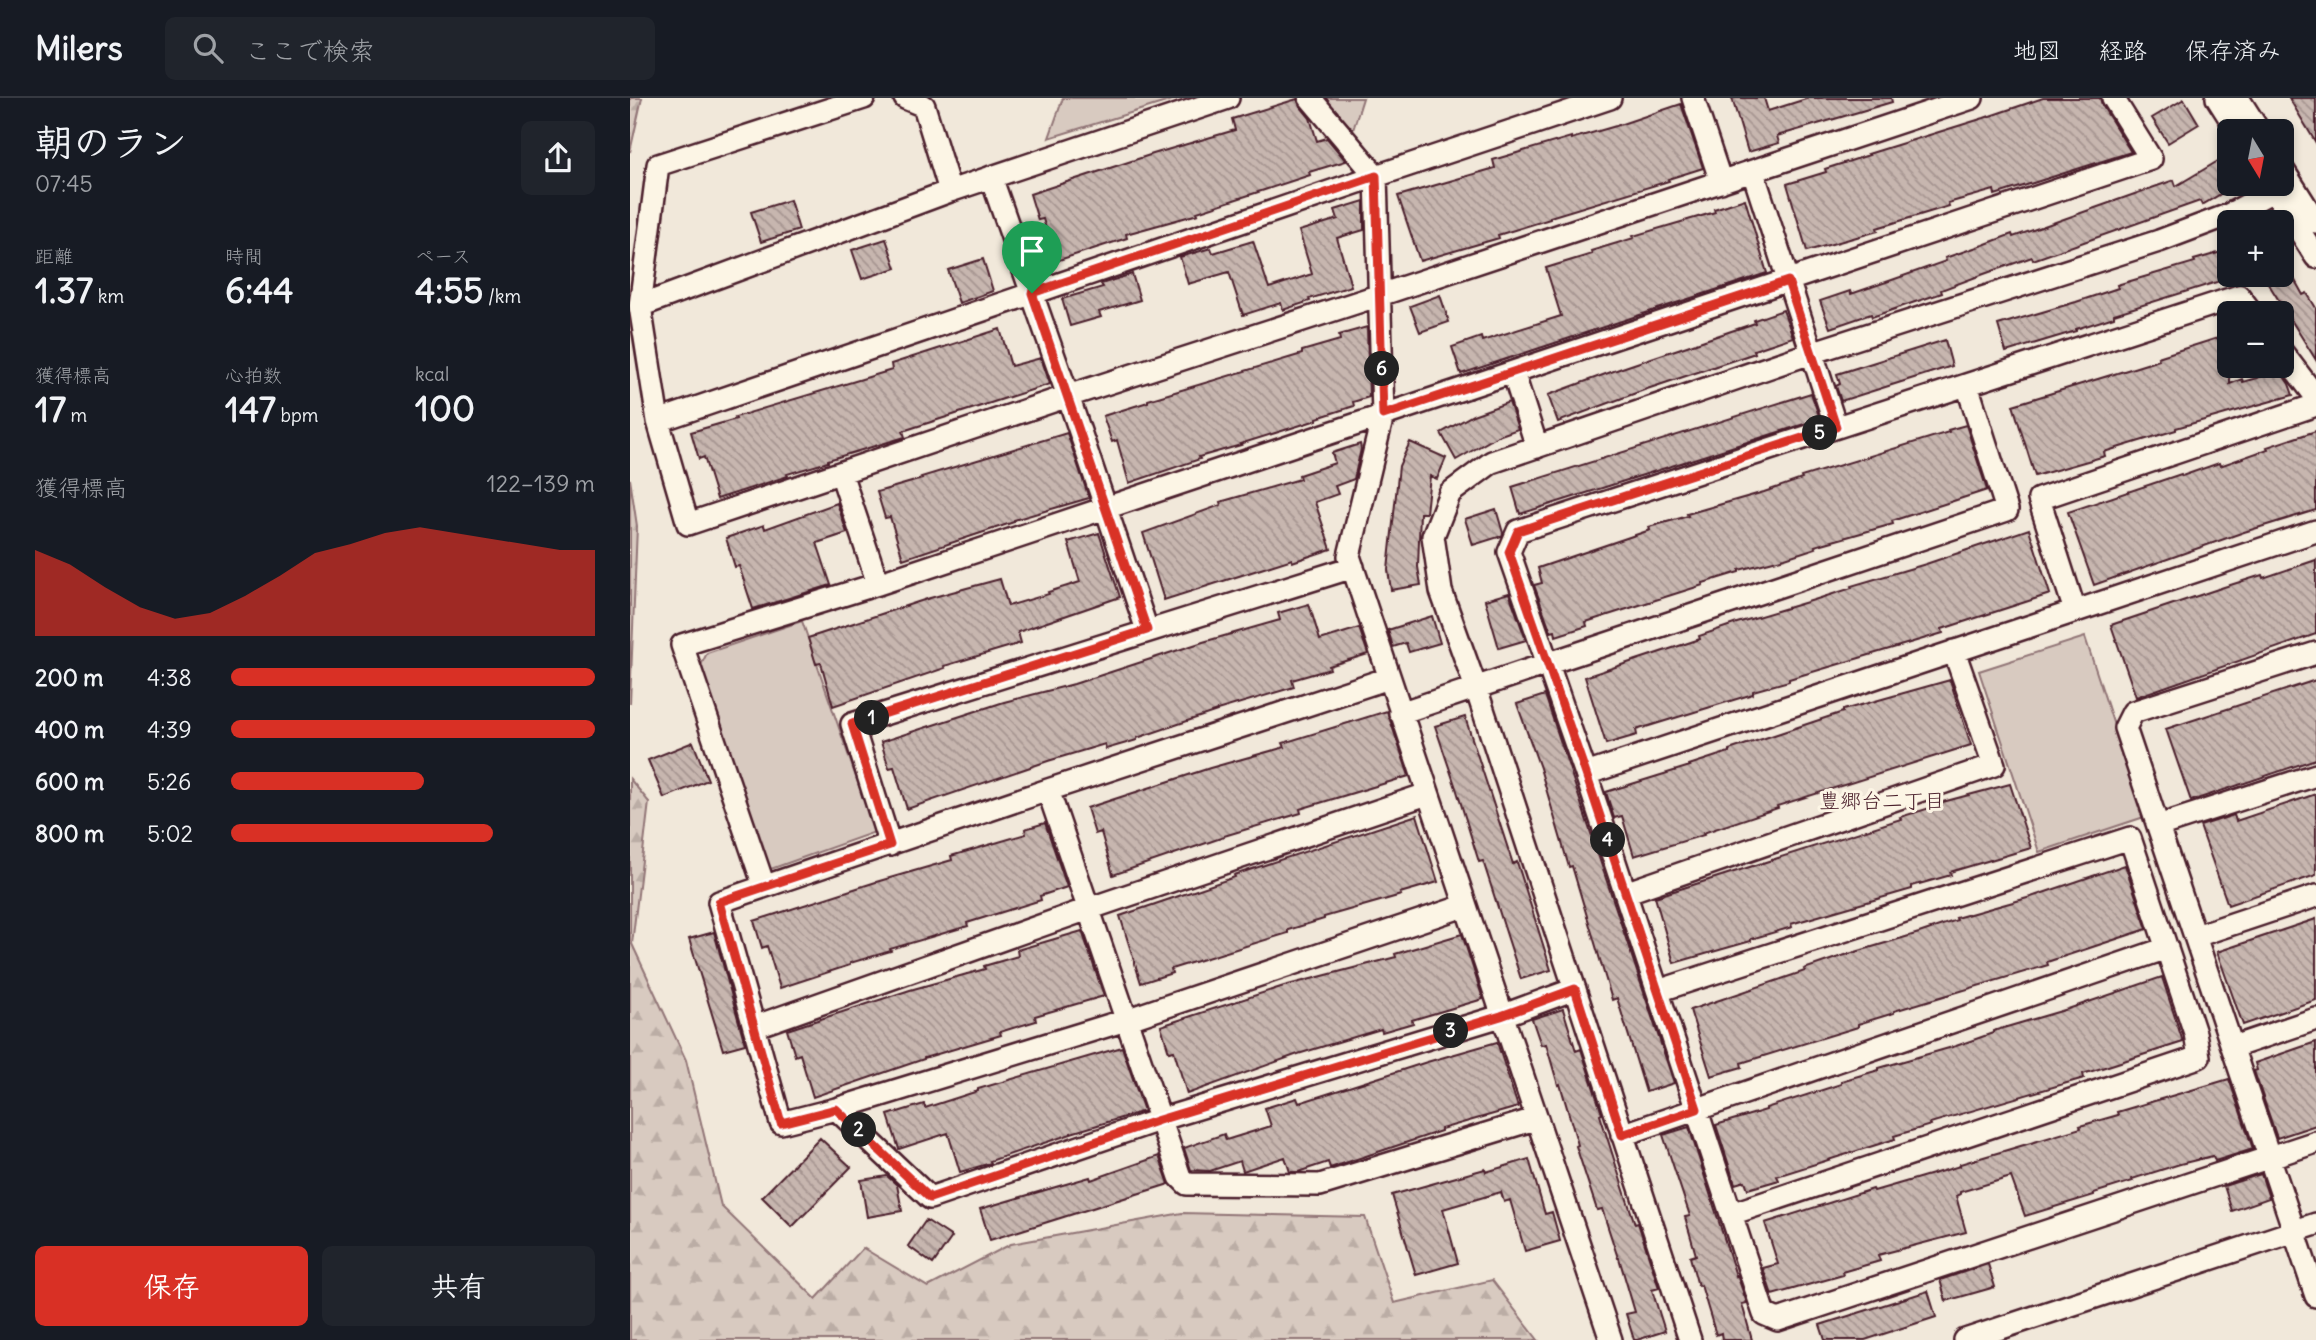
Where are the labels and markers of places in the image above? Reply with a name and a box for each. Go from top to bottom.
pin [1002,221,1062,293]
pin: 6 [1364,352,1400,386]
pin: 5 [1802,416,1838,450]
pin: 1 [854,700,890,736]
pin: 4 [1590,822,1626,858]
pin: 3 [1434,1014,1468,1048]
pin: 2 [842,1112,876,1148]

